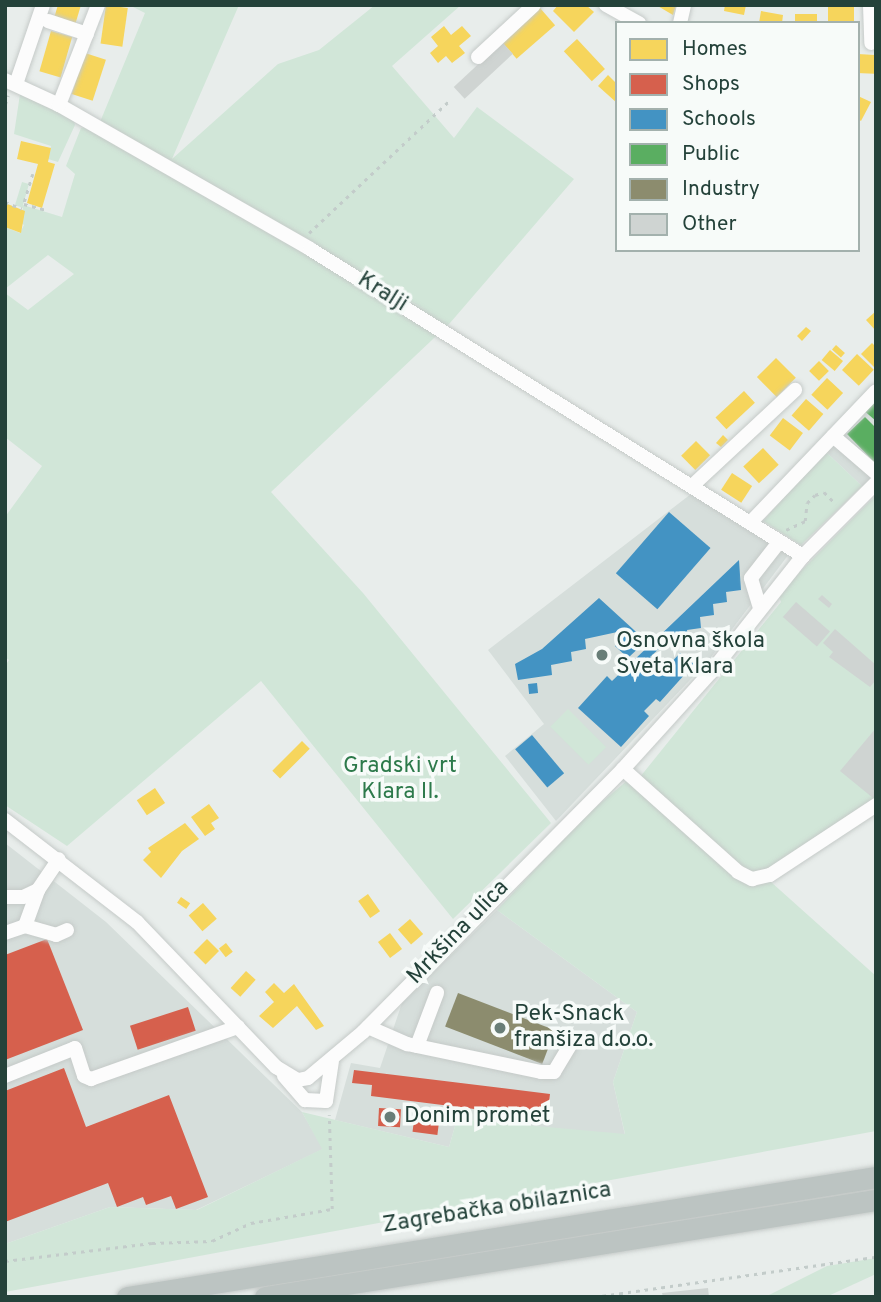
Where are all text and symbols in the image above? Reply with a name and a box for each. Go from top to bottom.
legend [615,21,860,252]
text: Homes [682,36,747,63]
text: Shops [682,71,740,98]
text: Schools [682,106,756,133]
text: Public [682,141,740,168]
text: Industry [682,176,760,203]
text: Other [682,211,737,238]
street label: Kralji [352,267,412,319]
place label: Osnovna škola Sveta Klara [616,628,765,682]
marker: Osnovna škola Sveta Klara [594,647,610,663]
park label: Gradski vrt Klara II. [343,753,457,807]
street label: Mrkšina ulica [402,875,516,991]
place label: Pek-Snack franšiza d.o.o. [514,1001,653,1055]
marker: Pek-Snack franšiza d.o.o. [492,1020,508,1036]
place label: Donim promet [404,1103,550,1131]
marker: Donim promet [382,1109,398,1125]
street label: Zagrebačka obilaznica [381,1177,613,1241]

